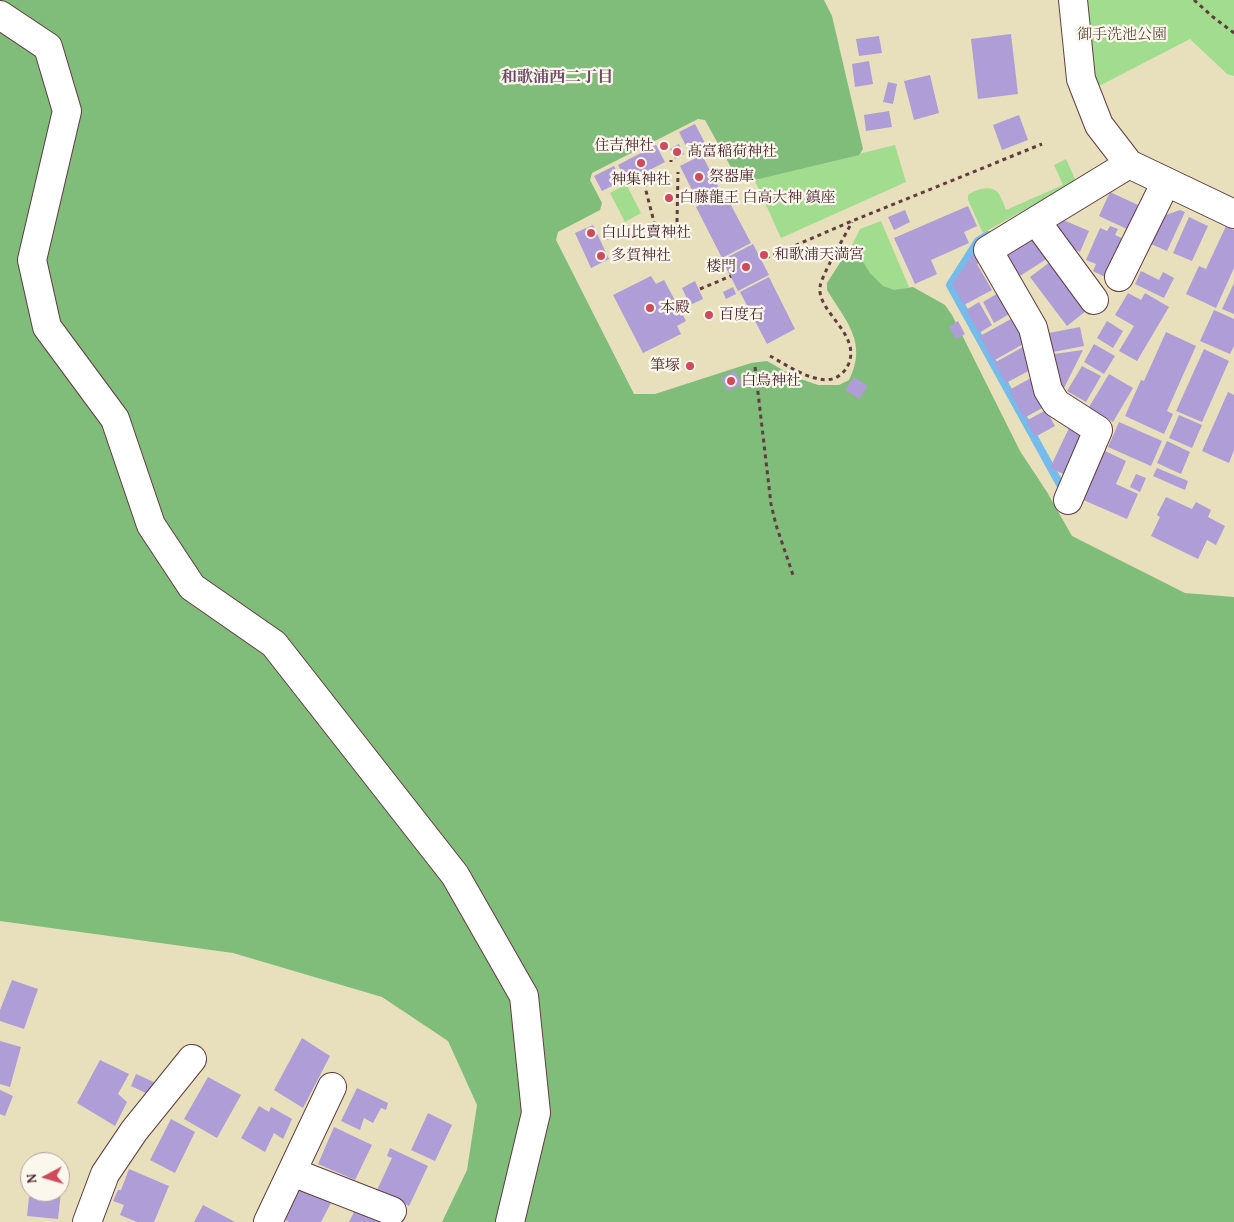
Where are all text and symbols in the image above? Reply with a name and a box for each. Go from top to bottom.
park label: 御手洗池公園 [1077,26,1167,44]
district label: 和歌浦西二丁目 [501,68,613,88]
place label: 住吉神社 [594,137,654,155]
marker: 住吉神社 [658,140,670,152]
place label: 髙富稲荷神社 [687,143,777,161]
marker: 髙富稲荷神社 [671,146,683,158]
marker: 神集神社 [635,157,647,169]
place label: 祭器庫 [709,168,754,186]
place label: 神集神社 [611,171,671,189]
marker: 祭器庫 [693,171,705,183]
place label: 白藤龍王 白高大神 鎮座 [679,189,836,207]
marker: 白藤龍王 白高大神 鎮座 [663,192,675,204]
place label: 白山比賣神社 [601,224,691,242]
marker: 白山比賣神社 [585,227,597,239]
place label: 和歌浦天満宮 [774,246,864,264]
place label: 多賀神社 [611,247,671,265]
marker: 和歌浦天満宮 [758,249,770,261]
marker: 多賀神社 [595,250,607,262]
place label: 楼門 [706,258,736,276]
marker: 楼門 [740,261,752,273]
place label: 本殿 [660,299,690,317]
marker: 本殿 [644,302,656,314]
place label: 百度石 [719,306,764,324]
marker: 百度石 [703,309,715,321]
place label: 筆塚 [650,357,680,375]
marker: 筆塚 [684,360,696,372]
place label: 白鳥神社 [741,372,801,390]
marker: 白鳥神社 [725,375,737,387]
north arrow [20,1152,70,1202]
text: N [21,1173,42,1184]

